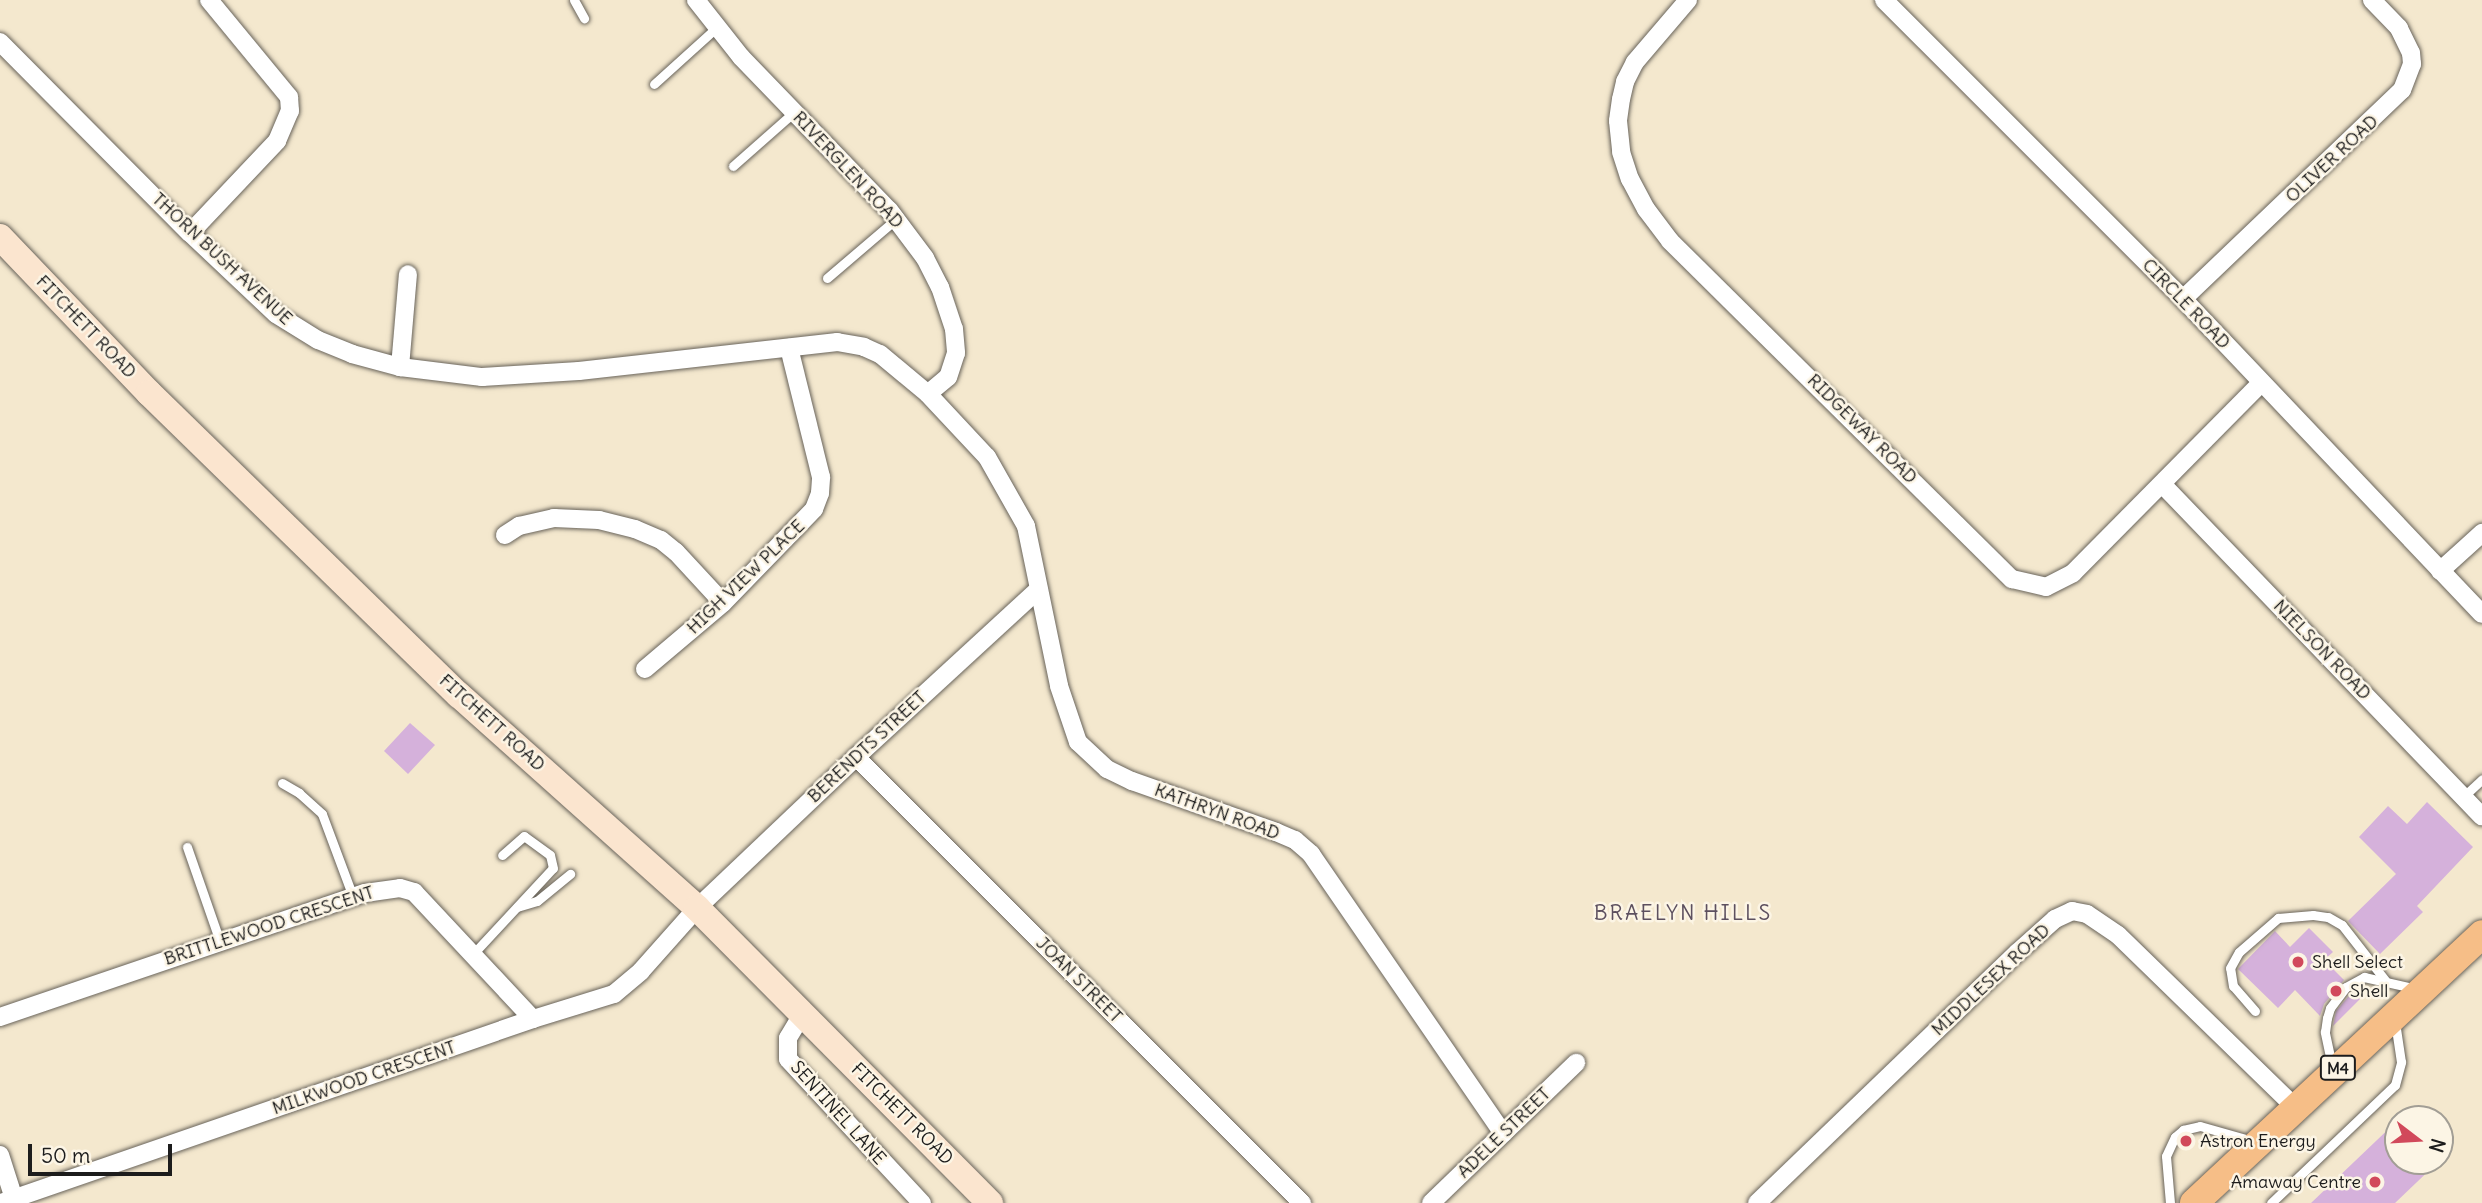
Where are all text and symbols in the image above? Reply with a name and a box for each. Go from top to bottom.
street label: RIVERGLEN ROAD [788,107,908,233]
street label: OLIVER ROAD [2281,111,2383,207]
street label: THORN BUSH AVENUE [147,188,297,330]
street label: CIRCLE ROAD [2138,254,2234,354]
street label: FITCHETT ROAD [31,271,141,383]
street label: RIDGEWAY ROAD [1803,370,1921,488]
street label: HIGH VIEW PLACE [683,515,809,639]
street label: NIELSON ROAD [2269,595,2375,705]
street label: FITCHETT ROAD [435,670,549,776]
street label: BERENDTS STREET [803,687,931,807]
street label: KATHRYN ROAD [1151,779,1283,845]
street label: BRITTLEWOOD CRESCENT [161,882,377,970]
district label: BRAELYN HILLS [1595,900,1771,926]
street label: MIDDLESEX ROAD [1927,920,2055,1040]
street label: JOAN STREET [1031,932,1127,1028]
place label: Shell Select [2312,951,2403,973]
marker: Shell Select [2290,954,2306,970]
place label: Shell [2350,980,2388,1002]
marker: Shell [2328,983,2344,999]
street label: MILKWOOD CRESCENT [269,1036,459,1120]
road number: M4 [2319,1056,2357,1080]
street label: SENTINEL LANE [786,1057,890,1169]
street label: FITCHETT ROAD [847,1059,957,1169]
street label: ADELE STREET [1453,1083,1555,1183]
north arrow [2384,1105,2454,1175]
scale bar [32,1130,175,1174]
place label: Astron Energy [2200,1130,2316,1152]
marker: Astron Energy [2178,1133,2194,1149]
text: N [2424,1136,2451,1155]
text: 50 m [41,1142,90,1169]
place label: Amaway Centre [2231,1171,2361,1193]
marker: Amaway Centre [2367,1174,2383,1190]

